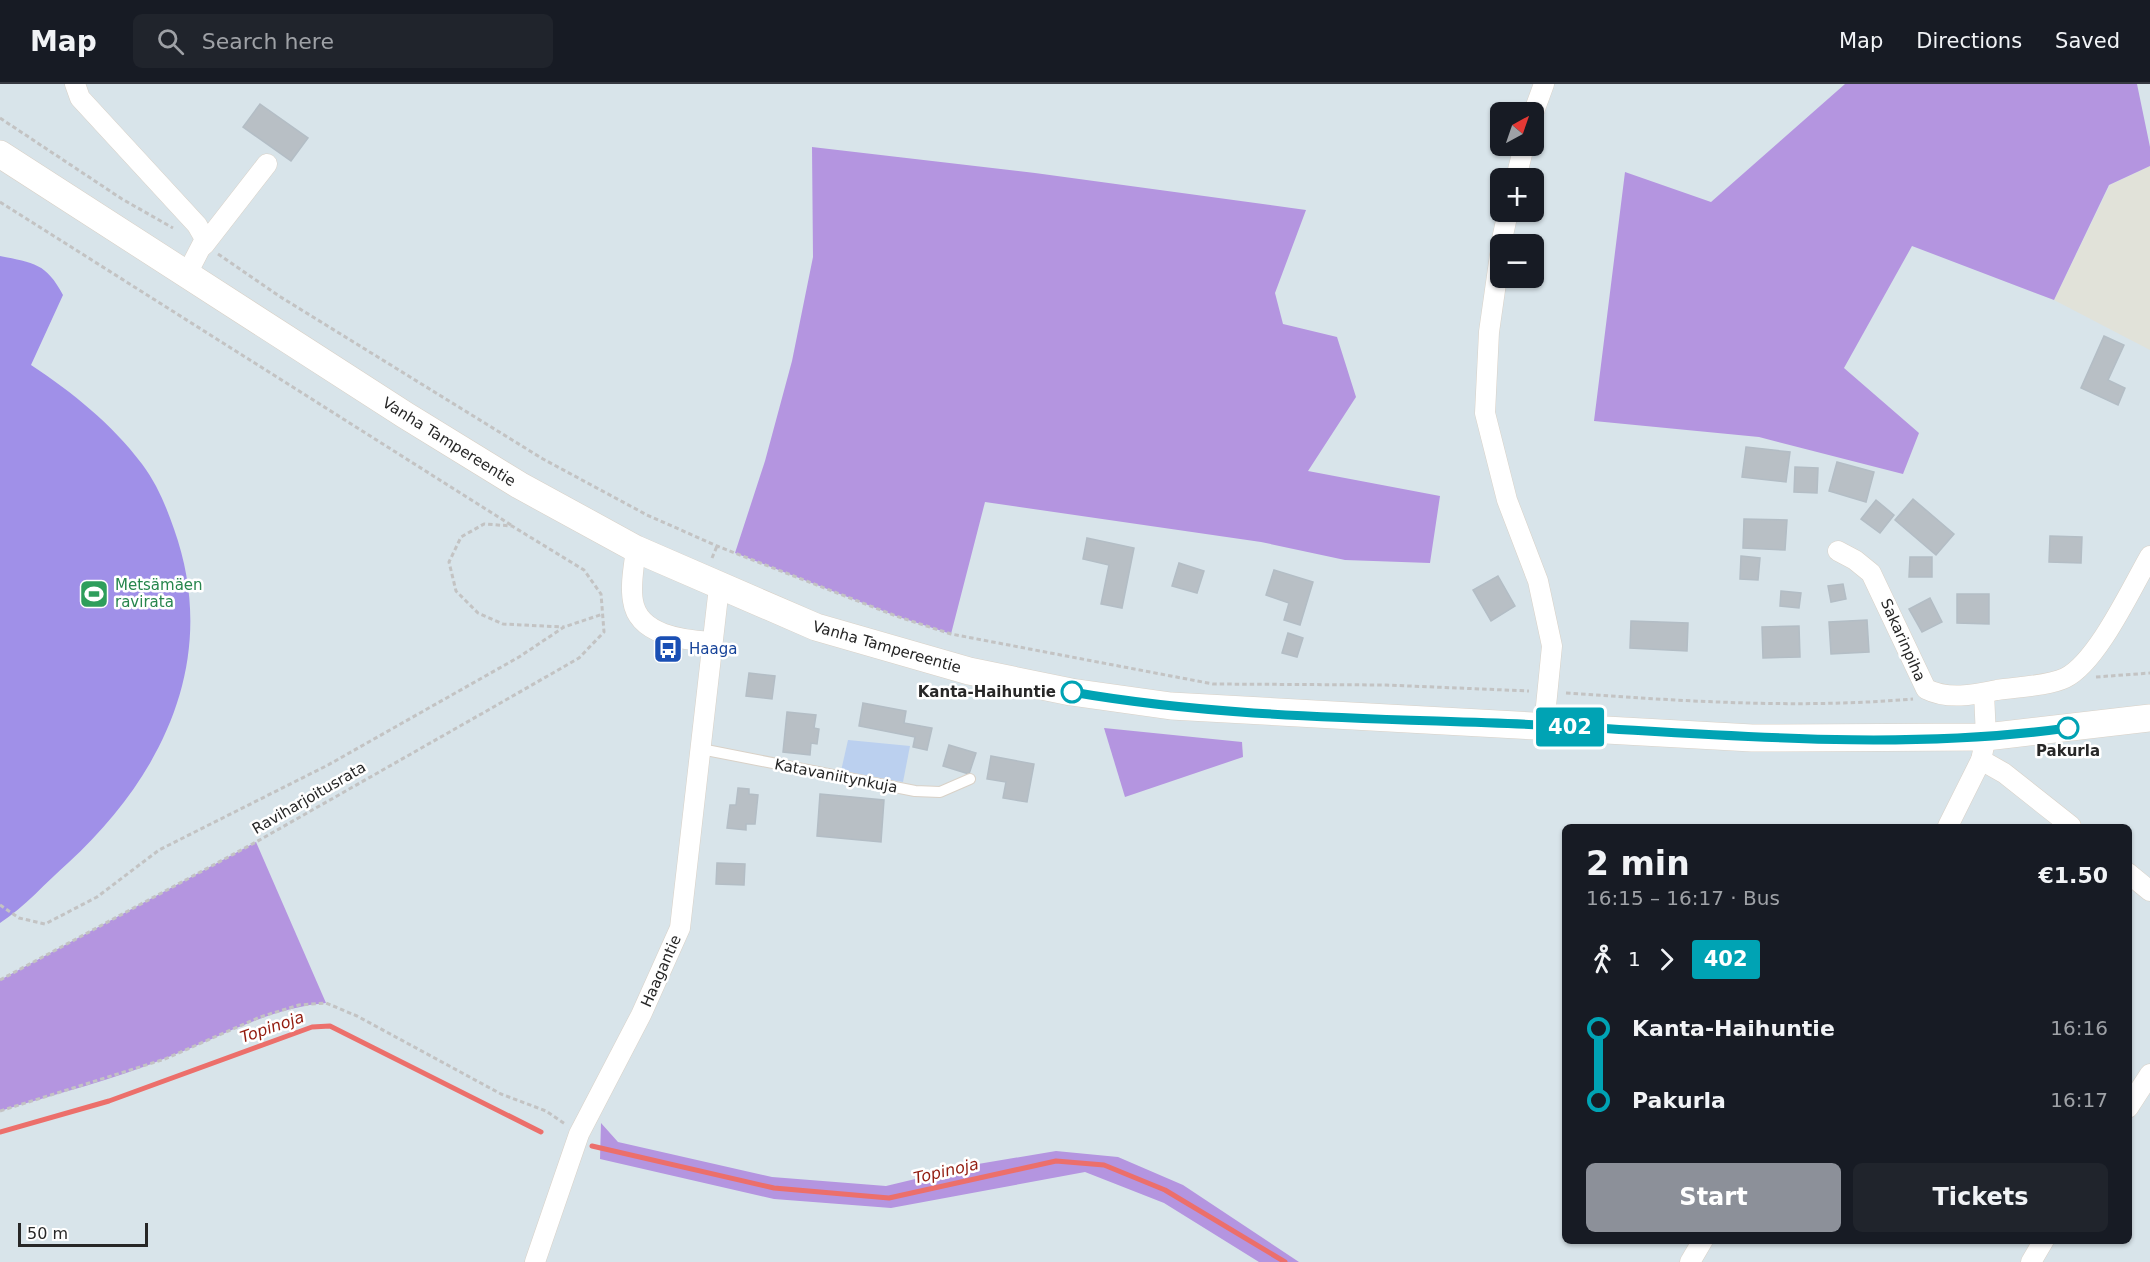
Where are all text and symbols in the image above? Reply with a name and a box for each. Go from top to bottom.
search box [133,14,553,68]
text: Map [30,25,97,58]
icon: search [154,25,187,58]
text: Search here [202,29,334,54]
text: Map [1839,29,1883,53]
text: Directions [1916,29,2022,53]
text: Saved [2055,29,2120,53]
north arrow [1490,102,1544,156]
map controls [1490,102,1544,288]
button: + [1490,168,1544,222]
button: − [1490,234,1544,288]
street label: Vanha Tampereentie [379,394,519,490]
place label: Metsämäen ravirata [115,576,203,611]
sports icon: Metsämäen ravirata [78,578,110,610]
street label: Sakarinpiha [1877,596,1929,684]
street label: Vanha Tampereentie [811,617,963,677]
bus stop icon: Haaga [652,633,684,665]
place label: Haaga [689,640,737,658]
marker: Kanta-Haihuntie [1061,681,1083,703]
place label: Kanta-Haihuntie [918,683,1056,701]
line badge: 402 [1536,708,1604,746]
text: 402 [1548,715,1592,739]
marker: Pakurla [2057,717,2079,739]
place label: Pakurla [2036,742,2100,760]
street label: Katavaniitynkuja [773,755,899,797]
street label: Raviharjoitusrata [249,758,369,838]
text: 2 min [1586,844,1690,883]
text: €1.50 [2038,863,2108,888]
text: 16:15 – 16:17 · Bus [1586,886,1780,910]
street label: Haagantie [637,932,685,1010]
icon: walk [1586,943,1619,976]
icon: forward [1650,943,1683,976]
text: 1 [1628,947,1641,971]
text: 402 [1704,947,1748,971]
water label: Topinoja [238,1007,306,1047]
text: Kanta-Haihuntie [1632,1016,1835,1041]
text: 16:16 [2050,1016,2108,1040]
text: Pakurla [1632,1088,1726,1113]
text: 16:17 [2050,1088,2108,1112]
water label: Topinoja [912,1154,980,1188]
button: Start [1586,1163,1841,1232]
button: Tickets [1853,1163,2108,1232]
scale bar [18,1220,148,1248]
text: 50 m [27,1224,68,1243]

